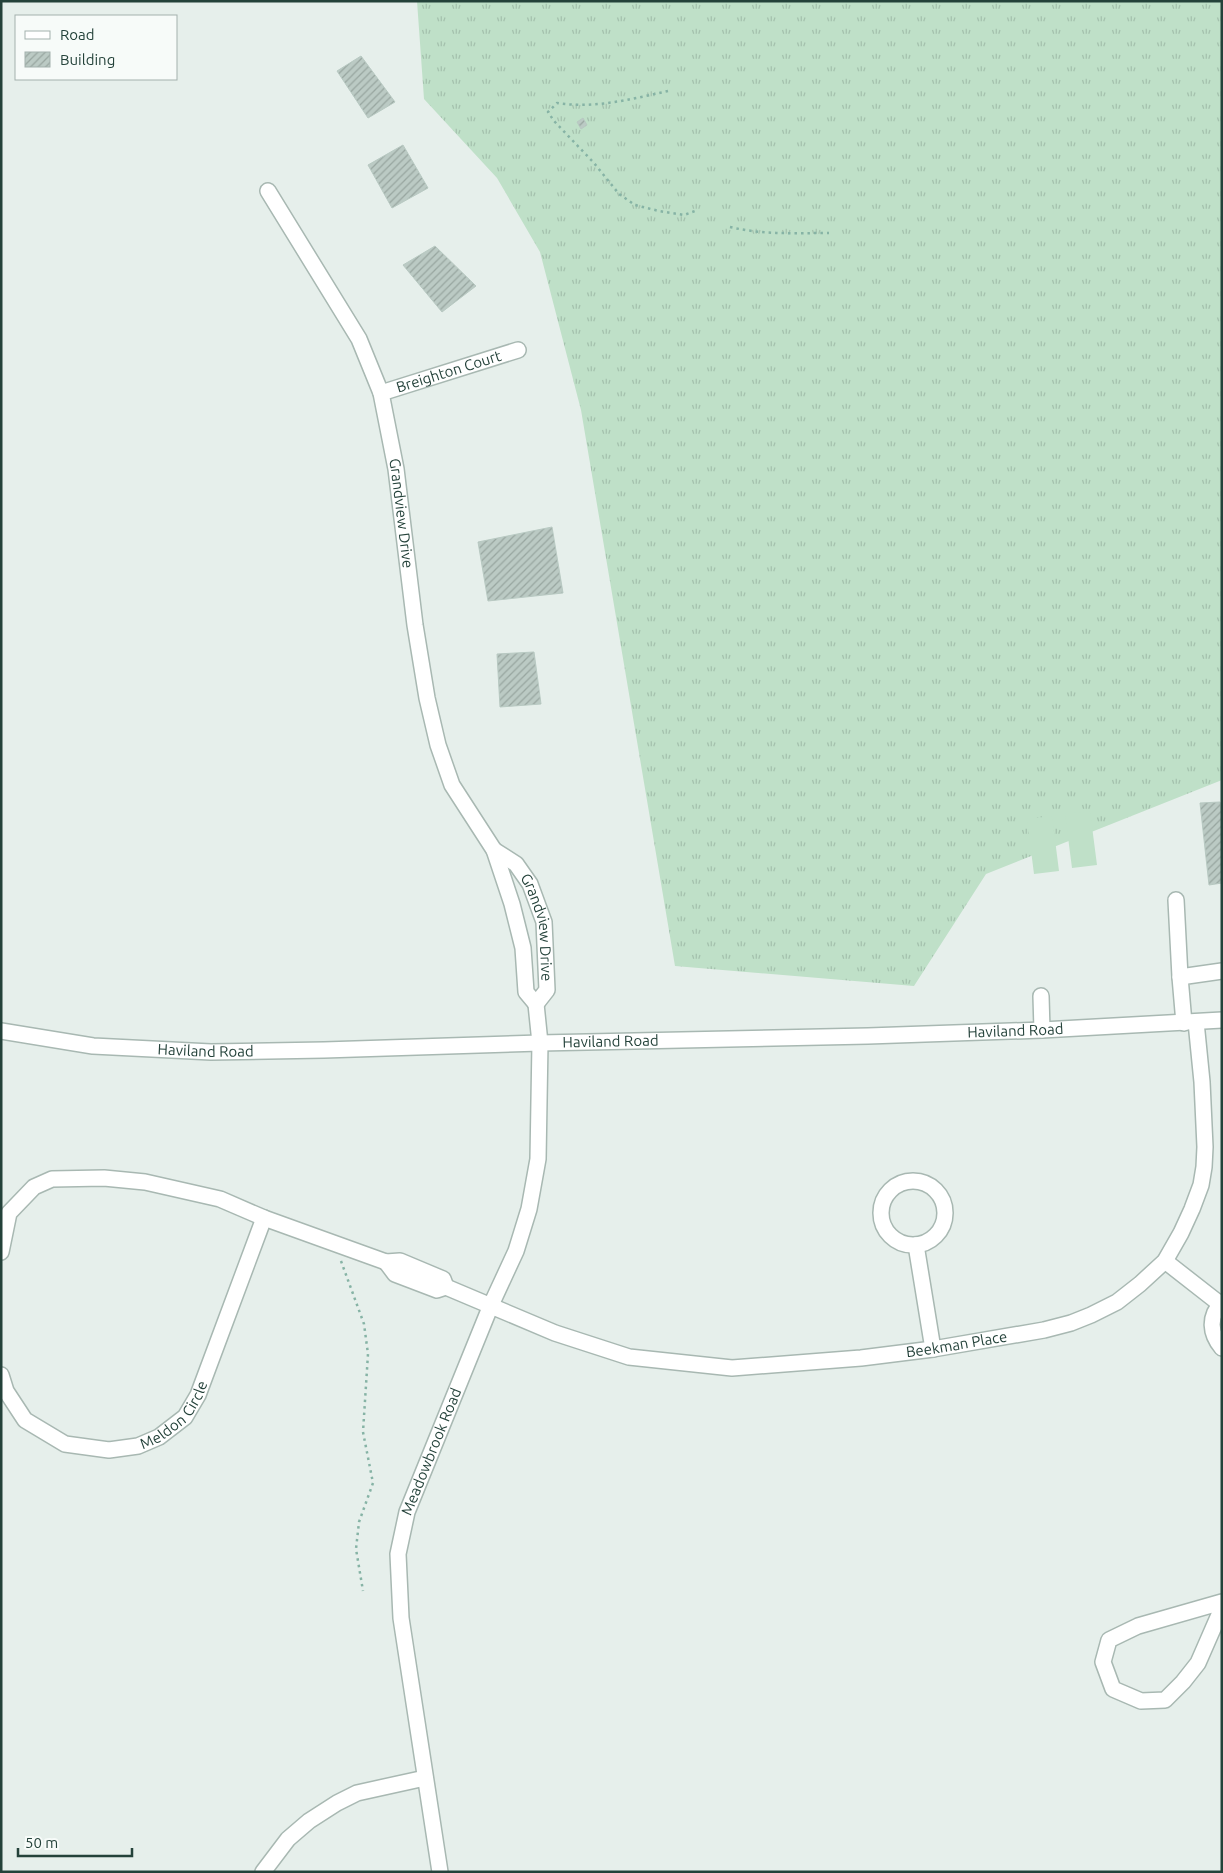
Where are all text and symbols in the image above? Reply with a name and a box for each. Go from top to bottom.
legend [15,15,178,80]
text: Road [60,26,95,43]
text: Building [60,51,115,68]
street label: Breighton Court [394,347,503,396]
street label: Grandview Drive [386,457,417,569]
street label: Grandview Drive [517,870,556,982]
street label: Haviland Road [967,1020,1064,1041]
street label: Haviland Road [562,1031,659,1051]
street label: Haviland Road [157,1040,254,1060]
street label: Beekman Place [905,1327,1008,1360]
street label: Meldon Circle [137,1378,211,1452]
street label: Meadowbrook Road [398,1385,464,1518]
scale bar [18,1826,131,1858]
text: 50 m [25,1834,58,1851]

